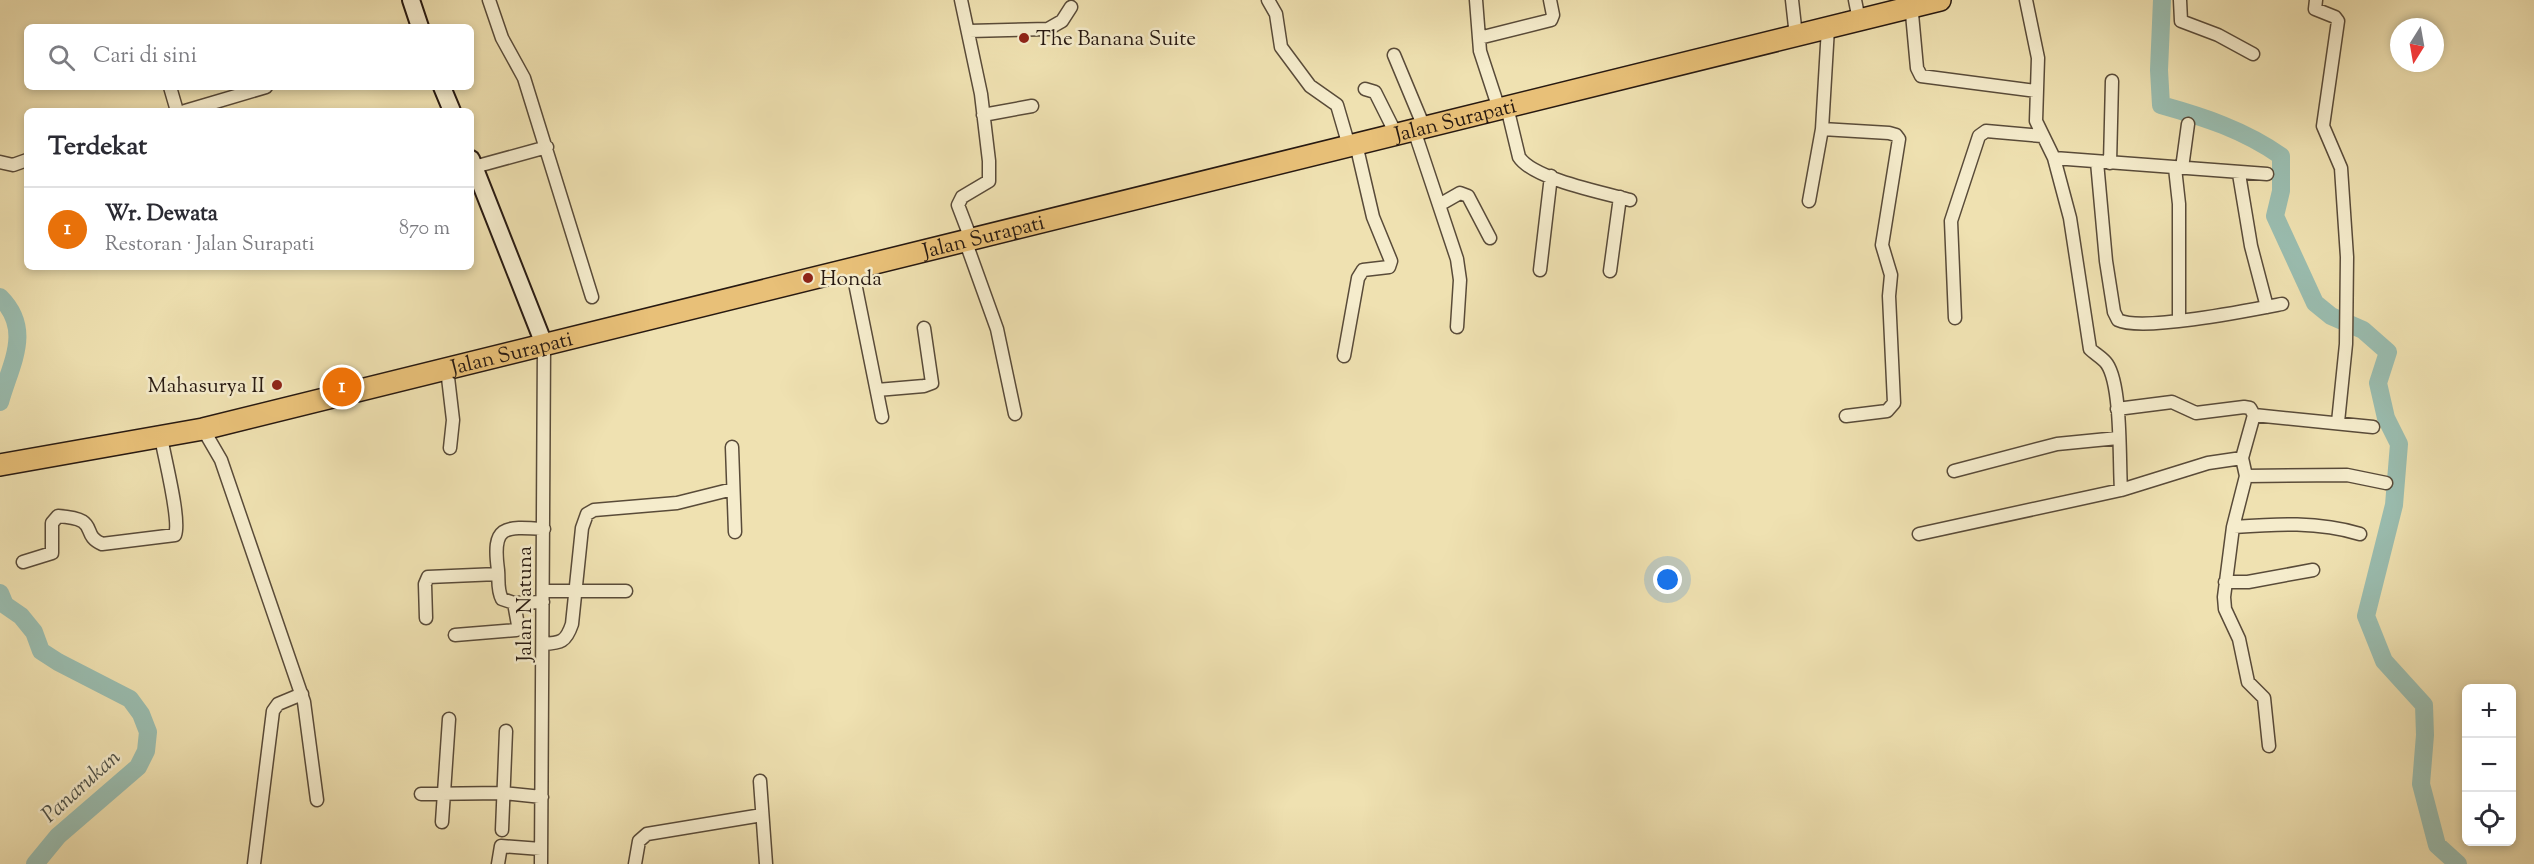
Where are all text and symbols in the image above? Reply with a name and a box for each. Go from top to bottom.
north arrow [2390,18,2444,72]
search box [24,24,474,90]
place label: The Banana Suite [1036,25,1196,55]
marker: The Banana Suite [1017,31,1031,45]
icon: search [45,41,78,74]
text: Cari di sini [93,41,197,73]
street label: Jalan Surapati [1391,92,1520,151]
text: Terdekat [48,129,147,166]
text: Wr. Dewata [105,199,218,231]
street label: Jalan Surapati [919,209,1048,268]
text: 1 [64,215,71,244]
text: 870 m [399,215,450,244]
text: Restoran · Jalan Surapati [105,231,314,260]
place label: Honda [820,265,882,295]
marker: Honda [801,271,815,285]
street label: Jalan Surapati [447,325,576,384]
pin: 1 [322,364,362,410]
place label: Mahasurya II [147,372,265,402]
marker: Mahasurya II [270,378,284,392]
street label: Jalan Natuna [511,546,541,663]
your location [1653,565,1682,594]
map controls [2462,684,2516,846]
button: + [2462,684,2516,738]
button: − [2462,738,2516,792]
water label: Panarukan [35,743,129,831]
button: locate [2462,792,2516,846]

